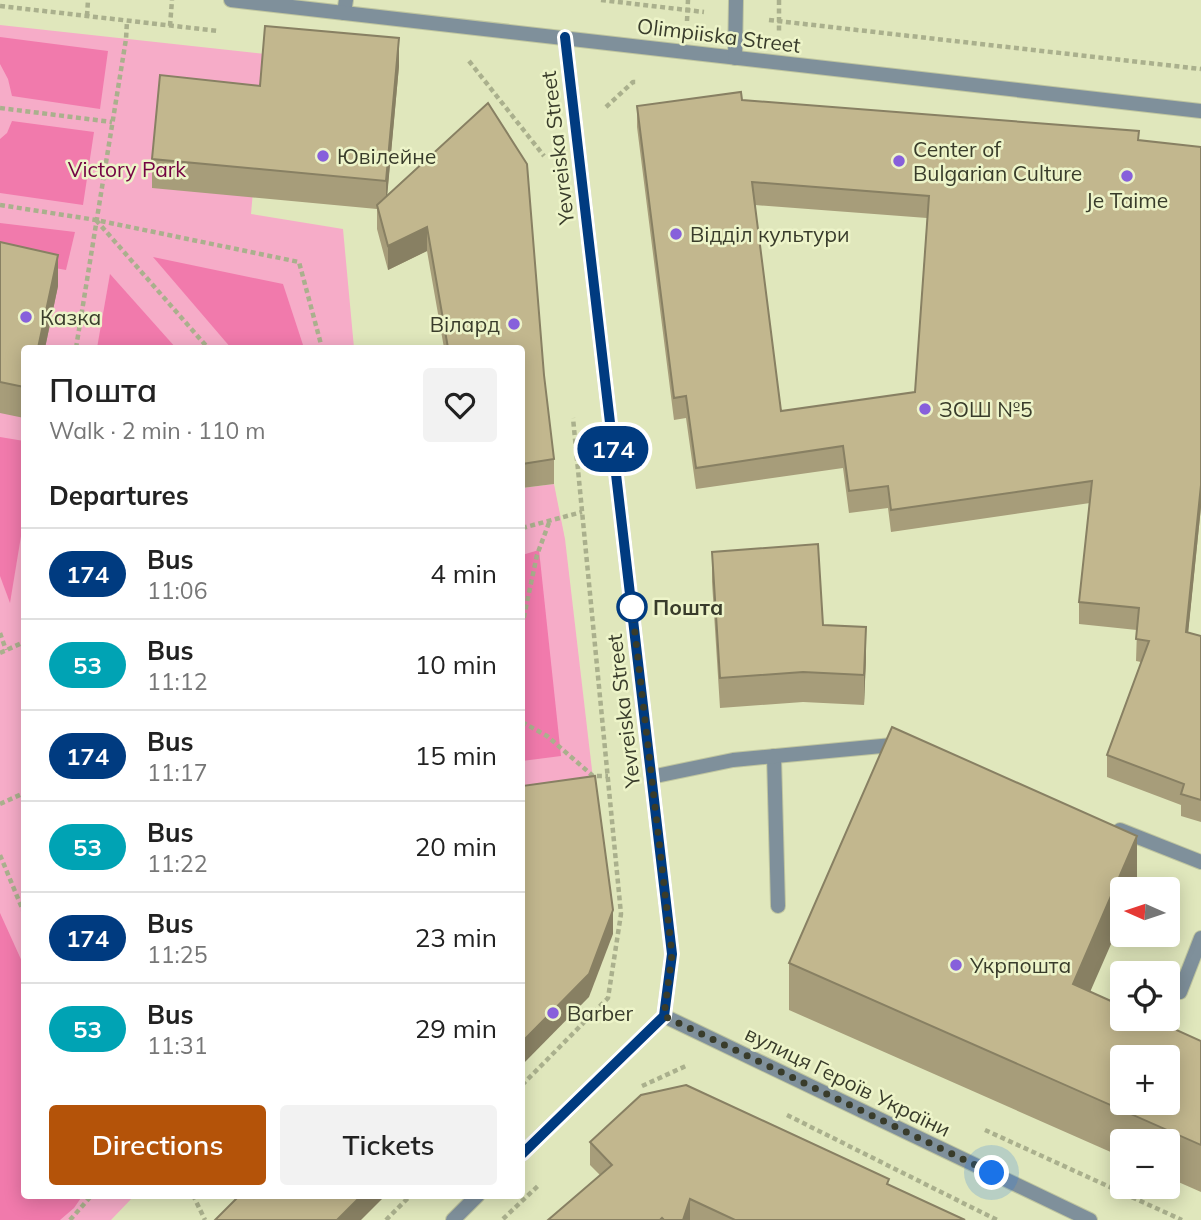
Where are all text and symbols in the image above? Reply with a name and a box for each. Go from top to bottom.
street label: Olimpiiska Street [636,12,802,58]
street label: Yevreiska Street [535,70,579,227]
place label: Center of Bulgarian Culture [913,136,1082,186]
place label: Ювілейне [337,143,436,169]
marker: Ювілейне [315,148,331,164]
marker: Center of Bulgarian Culture [891,153,907,169]
park label: Victory Park [68,156,186,182]
marker: Je Taime [1119,168,1135,184]
place label: Je Taime [1086,187,1168,213]
place label: Відділ культури [690,221,850,247]
marker: Відділ культури [668,226,684,242]
place label: Казка [40,304,101,330]
marker: Казка [18,309,34,325]
place label: Вілард [430,311,500,337]
marker: Вілард [506,316,522,332]
button: heart [423,368,497,442]
text: Пошта [49,369,157,410]
place label: ЗОШ №5 [939,396,1033,422]
marker: ЗОШ №5 [917,401,933,417]
text: Walk · 2 min · 110 m [49,416,266,445]
line badge: 174 [573,426,653,472]
text: 174 [591,434,635,464]
text: Departures [49,479,189,512]
text: Bus [147,543,193,576]
text: 4 min [430,557,497,590]
text: 174 [66,559,109,589]
text: 11:06 [147,576,207,605]
marker: Пошта [617,592,647,622]
place label: Пошта [653,594,723,620]
street label: Yevreiska Street [601,633,645,790]
text: Bus [147,634,193,667]
text: 10 min [415,648,497,681]
text: 53 [73,650,102,680]
text: 11:12 [147,667,207,696]
text: Bus [147,725,193,758]
text: 15 min [415,739,497,772]
text: 174 [66,741,109,771]
text: 11:17 [147,758,207,787]
text: Bus [147,816,193,849]
text: 20 min [415,830,497,863]
text: 53 [73,832,102,862]
text: 11:22 [147,849,207,878]
north arrow [1110,877,1180,947]
map controls [1110,877,1180,1199]
text: Bus [147,907,193,940]
text: 23 min [415,921,497,954]
text: 174 [66,923,109,953]
text: 11:25 [147,940,207,969]
place label: Укрпошта [969,952,1071,978]
marker: Укрпошта [948,957,964,973]
button: locate [1110,961,1180,1031]
text: Bus [147,998,193,1031]
place label: Barber [567,1000,634,1026]
marker: Barber [545,1005,561,1021]
text: 29 min [415,1012,497,1045]
text: 53 [73,1014,102,1044]
street label: вулиця Героїв України [741,1020,955,1142]
text: 11:31 [147,1031,207,1060]
button: + [1110,1045,1180,1115]
button: Directions [49,1105,266,1185]
button: Tickets [280,1105,497,1185]
button: − [1110,1129,1180,1199]
your location [974,1155,1009,1190]

